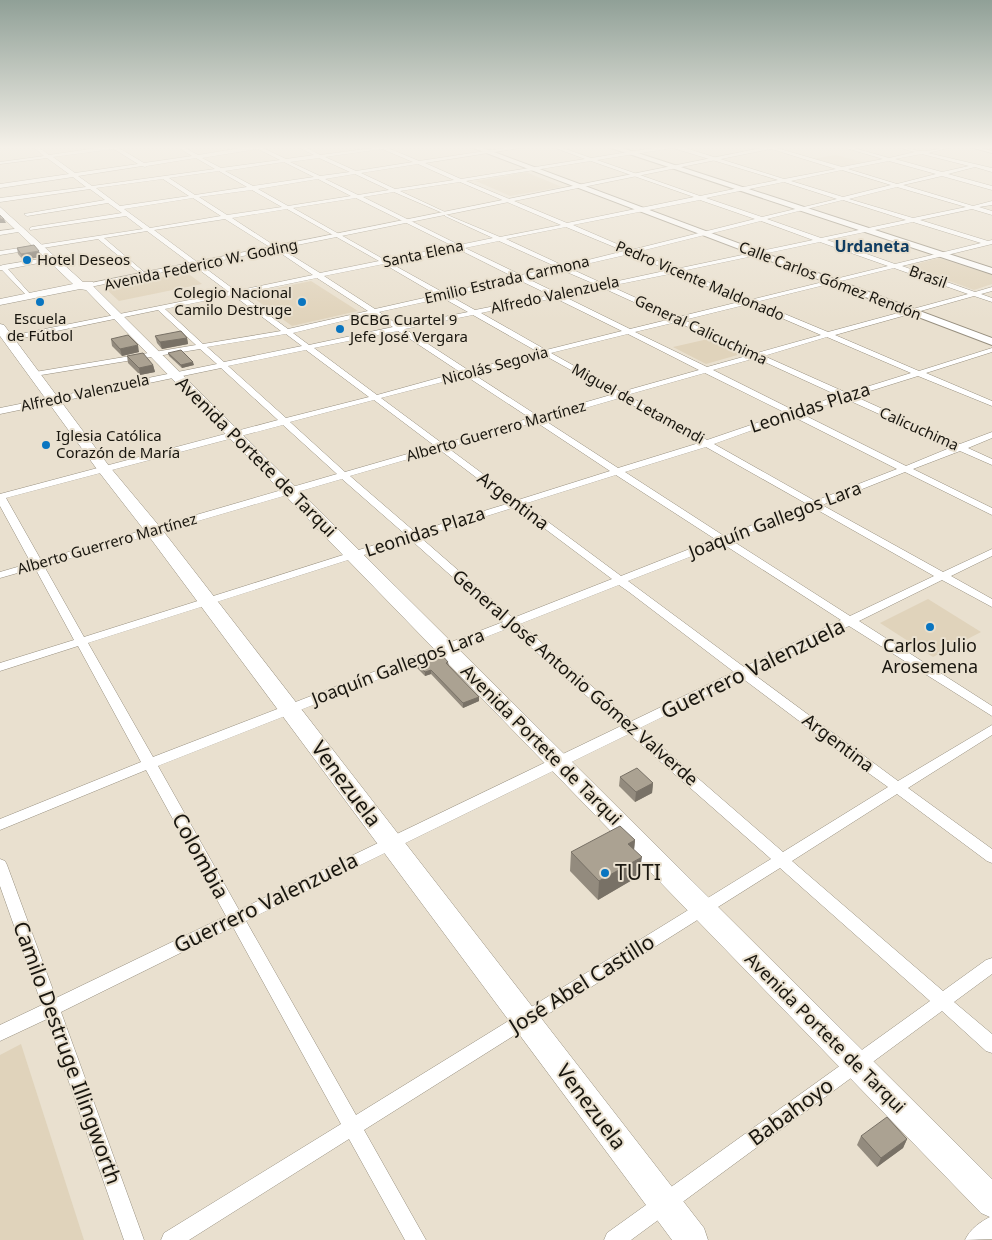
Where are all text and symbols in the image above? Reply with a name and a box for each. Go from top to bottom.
street label: Avenida Federico W. Goding [102,234,299,294]
street label: Santa Elena [381,235,465,271]
street label: Pedro Vicente Maldonado [613,235,788,325]
district label: Urdaneta [834,235,910,257]
street label: Calle Carlos Gómez Rendón [736,236,925,324]
place label: Hotel Deseos [37,249,130,269]
street label: Emilio Estrada Carmona [422,250,591,308]
marker: Hotel Deseos [21,254,33,266]
street label: Brasil [907,260,950,292]
street label: Alfredo Valenzuela [489,271,621,317]
place label: Colegio Nacional Camilo Destruge [174,282,292,319]
street label: General Calicuchima [632,290,771,369]
marker: Escuela de Fútbol [34,296,46,308]
marker: Colegio Nacional Camilo Destruge [296,296,308,308]
place label: Escuela de Fútbol [7,308,73,345]
place label: BCBG Cuartel 9 Jefe José Vergara [348,309,468,346]
marker: BCBG Cuartel 9 Jefe José Vergara [334,323,346,335]
street label: Nicolás Segovia [439,341,550,389]
street label: Miguel de Letamendi [569,358,708,448]
street label: Alfredo Valenzuela [19,369,151,415]
street label: Avenida Portete de Tarqui [171,371,342,542]
street label: Leonidas Plaza [747,376,873,438]
street label: Alberto Guerrero Martínez [404,395,588,465]
street label: Calicuchima [877,402,962,454]
place label: Iglesia Católica Corazón de María [56,425,180,462]
marker: Iglesia Católica Corazón de María [40,439,52,451]
street label: Argentina [473,466,554,535]
street label: Joaquín Gallegos Lara [683,475,864,564]
street label: Leonidas Plaza [362,500,488,562]
street label: Alberto Guerrero Martínez [15,508,199,578]
street label: General José Antonio Gómez Valverde [448,564,704,791]
street label: Guerrero Valenzuela [656,611,849,725]
marker: Carlos Julio Arosemena [924,621,936,633]
street label: Joaquín Gallegos Lara [306,622,487,711]
place label: Carlos Julio Arosemena [882,633,978,678]
street label: Avenida Portete de Tarqui [456,659,627,830]
street label: Argentina [798,708,879,777]
street label: Venezuela [305,735,388,832]
street label: Colombia [166,808,236,903]
street label: Guerrero Valenzuela [169,845,362,959]
place label: TUTI [615,858,661,886]
marker: TUTI [599,867,611,879]
street label: Camilo Destruge Illingworth [7,917,129,1188]
street label: José Abel Castillo [502,927,659,1040]
street label: Avenida Portete de Tarqui [740,947,911,1118]
street label: Venezuela [550,1058,633,1155]
street label: Babahoyo [742,1071,839,1152]

